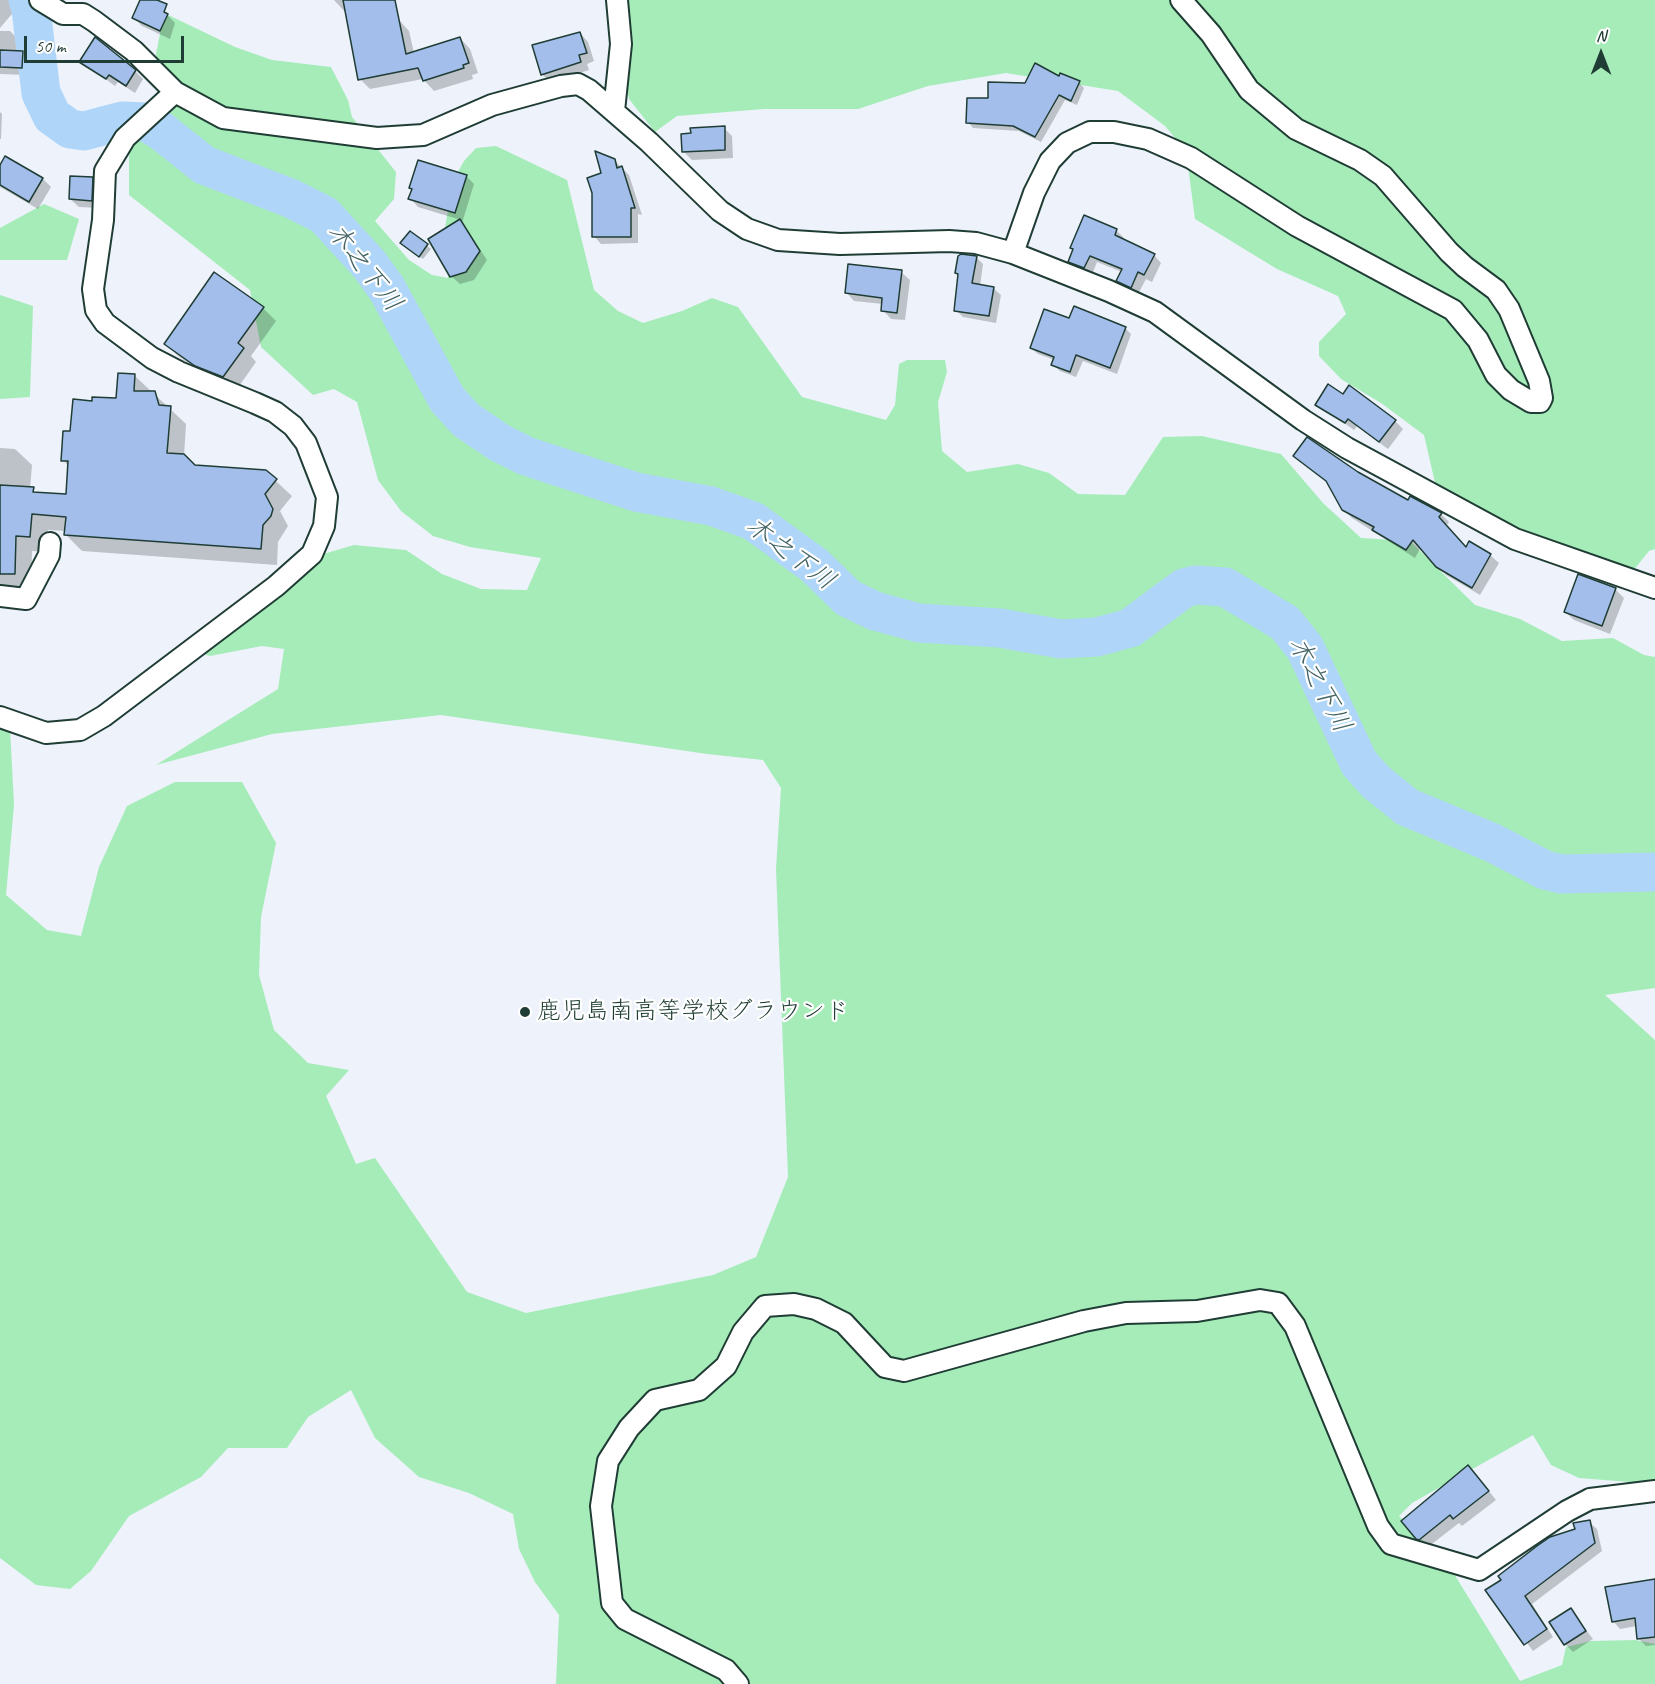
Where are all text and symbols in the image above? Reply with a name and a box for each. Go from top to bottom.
scale bar [27,24,188,62]
north arrow [1571,24,1631,84]
text: N [1596,26,1606,46]
text: 50 m [35,35,66,57]
water label: 木之下川 [320,217,408,319]
water label: 木之下川 [739,510,841,598]
water label: 木之下川 [1281,632,1357,738]
place label: 鹿児島南高等学校グラウンド [537,998,849,1026]
marker: 鹿児島南高等学校グラウンド [518,1005,532,1019]

